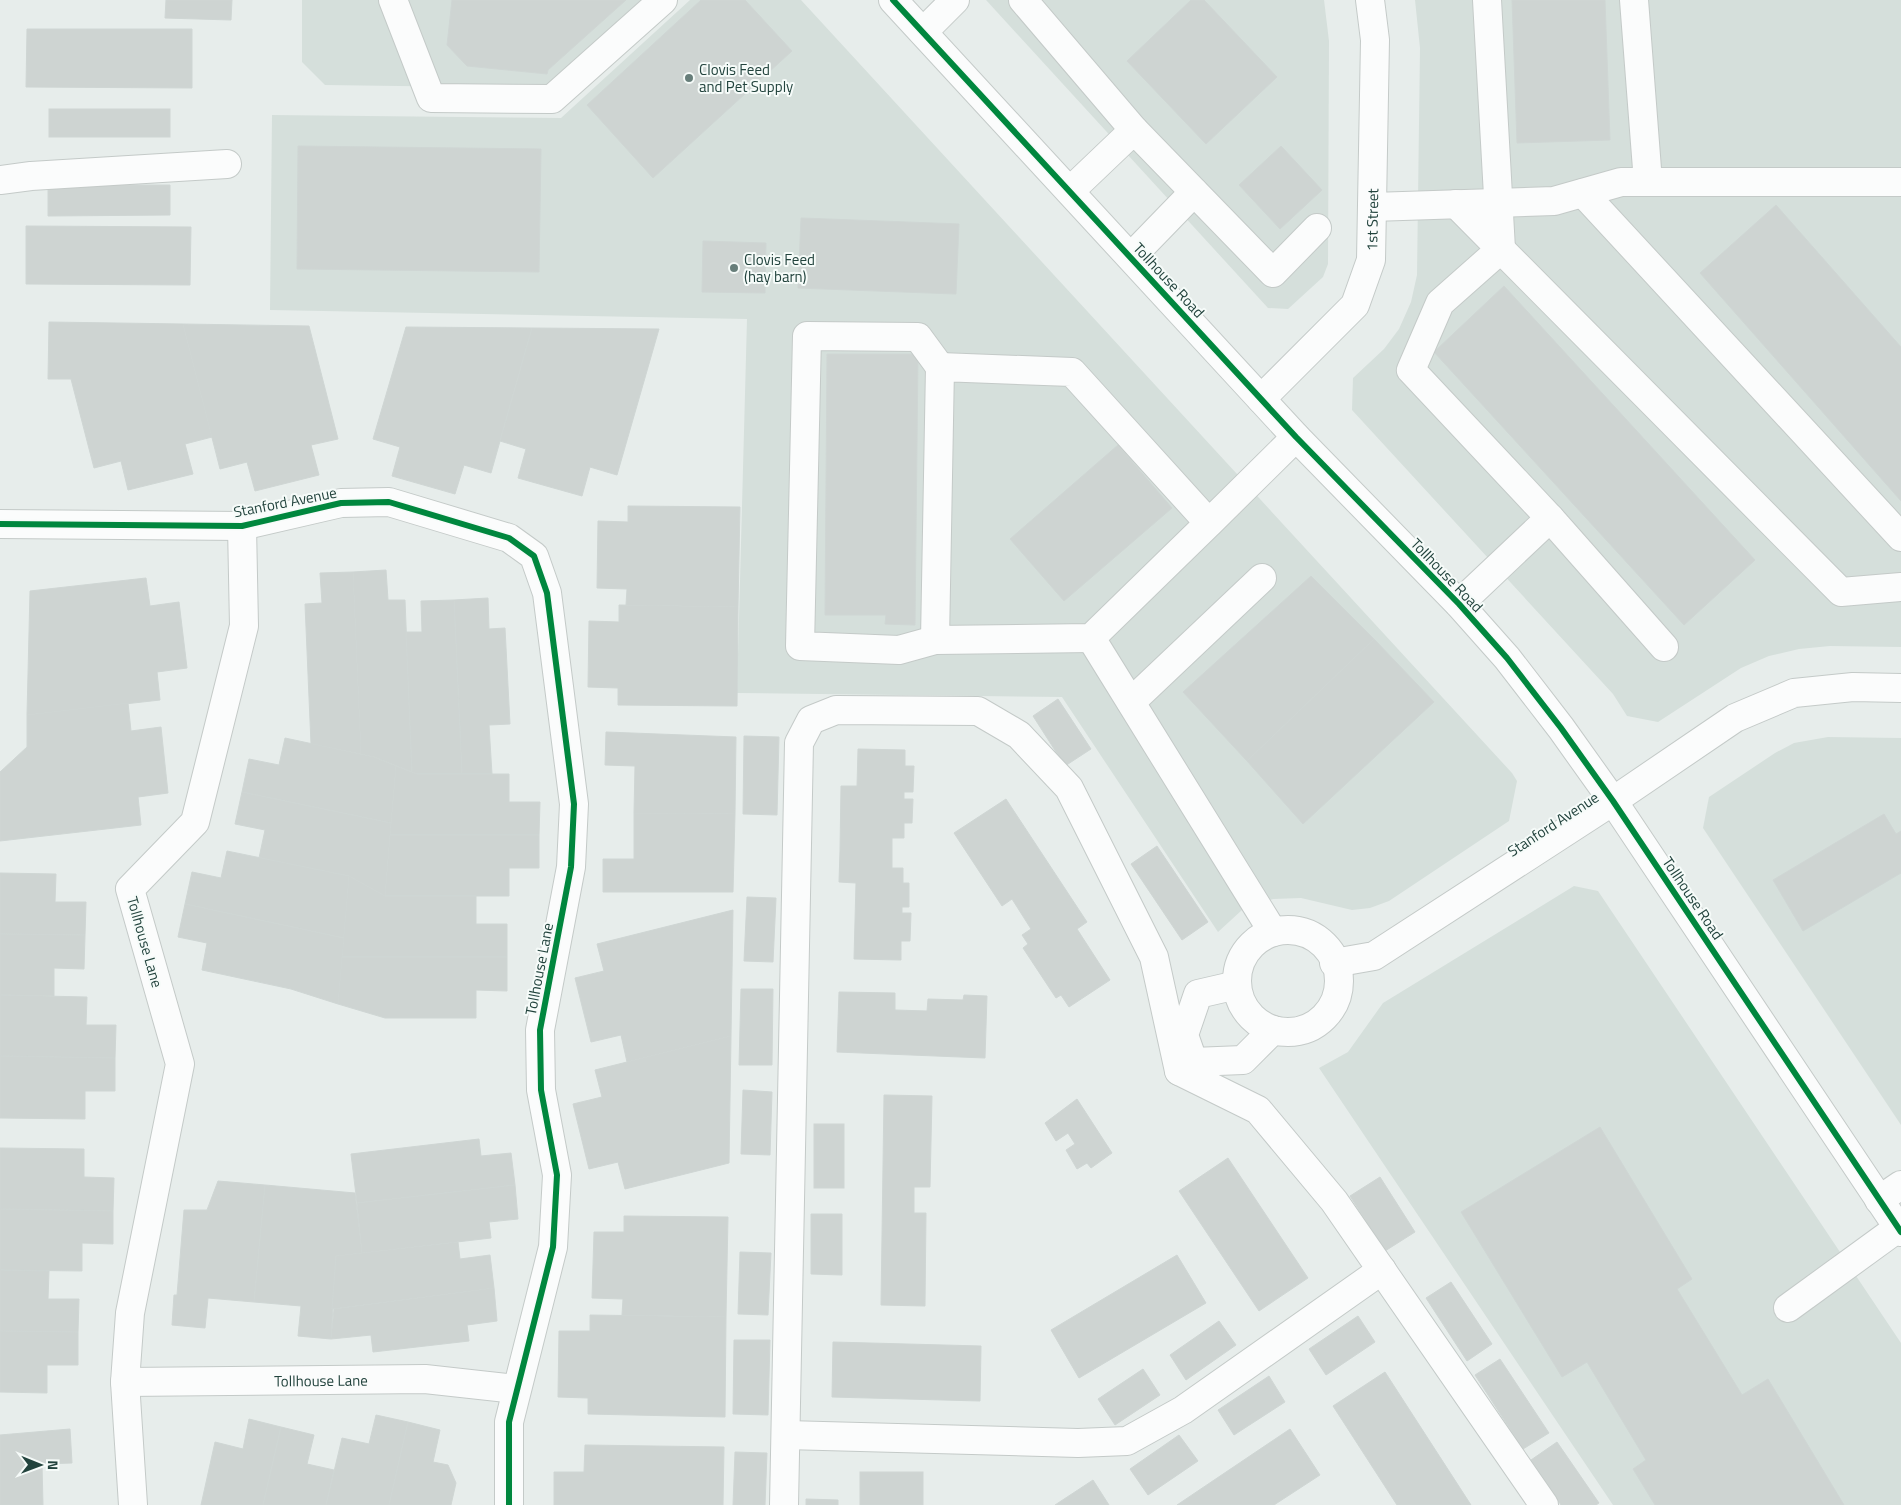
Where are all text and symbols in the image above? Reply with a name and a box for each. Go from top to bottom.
place label: Clovis Feed and Pet Supply [699,58,793,98]
marker: Clovis Feed and Pet Supply [683,72,695,84]
street label: 1st Street [1360,187,1384,251]
street label: Tollhouse Road [1128,237,1210,323]
place label: Clovis Feed (hay barn) [744,248,815,288]
marker: Clovis Feed (hay barn) [728,262,740,274]
street label: Stanford Avenue [231,481,339,523]
street label: Tollhouse Road [1406,533,1488,617]
street label: Stanford Avenue [1503,786,1603,862]
street label: Tollhouse Road [1657,852,1729,944]
street label: Tollhouse Lane [121,894,169,990]
street label: Tollhouse Lane [519,921,559,1017]
street label: Tollhouse Lane [274,1368,368,1392]
north arrow [15,1440,65,1490]
text: N [43,1460,64,1470]

